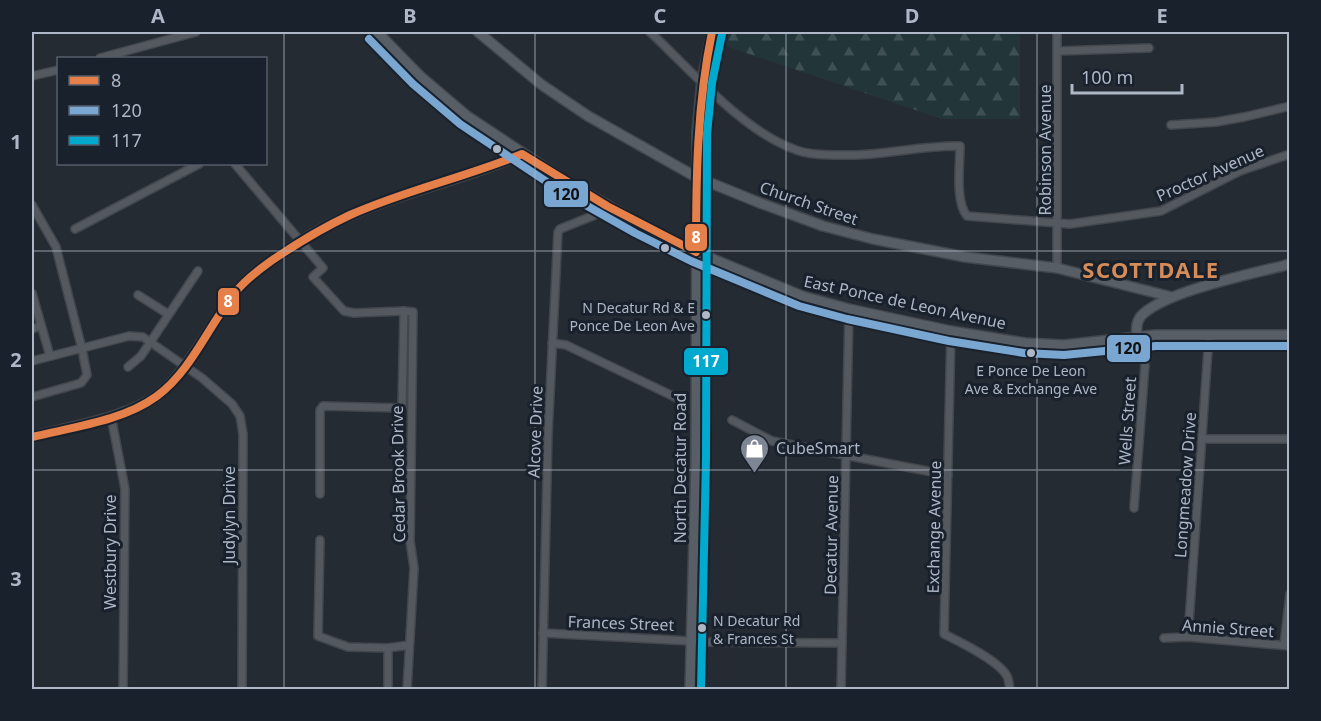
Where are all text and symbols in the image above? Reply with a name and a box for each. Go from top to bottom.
text: A [151,2,165,29]
text: B [403,2,417,29]
text: C [654,2,667,29]
text: D [905,2,919,29]
text: E [1156,2,1168,29]
legend [57,57,267,165]
scale bar [1072,57,1182,95]
text: 100 m [1081,65,1133,89]
text: 8 [111,68,121,92]
street label: Robinson Avenue [1034,84,1056,216]
text: 120 [111,98,142,122]
text: 1 [10,128,22,155]
text: 117 [111,128,142,152]
street label: Proctor Avenue [1153,139,1267,207]
unlabelled marker [491,143,503,155]
street label: Church Street [757,176,861,230]
line badge: 120 [543,180,589,208]
text: 120 [552,183,580,205]
line badge: 8 [684,223,708,252]
text: 8 [691,226,701,248]
unlabelled marker [659,242,671,254]
district label: SCOTTDALE [1082,254,1220,284]
street label: East Ponce de Leon Avenue [802,270,1008,334]
line badge: 8 [217,287,240,316]
text: 8 [223,290,233,312]
place label: N Decatur Rd & E Ponce De Leon Ave [569,298,695,335]
marker: N Decatur Rd & E Ponce De Leon Ave [700,309,712,321]
line badge: 120 [1106,334,1151,363]
text: 120 [1114,337,1142,359]
text: 2 [10,346,22,373]
line badge: 117 [683,347,729,376]
marker: E Ponce De Leon Ave & Exchange Ave [1025,347,1037,359]
text: 117 [692,350,720,372]
place label: E Ponce De Leon Ave & Exchange Ave [965,361,1097,398]
street label: Wells Street [1113,376,1141,466]
street label: Alcove Drive [522,386,548,478]
street label: North Decatur Road [669,393,691,543]
street label: Cedar Brook Drive [386,405,410,543]
street label: Longmeadow Drive [1169,411,1201,559]
shop icon: CubeSmart [739,432,771,474]
place label: CubeSmart [776,437,860,459]
street label: Exchange Avenue [922,460,946,594]
street label: Judylyn Drive [218,466,240,566]
street label: Decatur Avenue [819,475,843,595]
street label: Westbury Drive [99,494,121,610]
text: 3 [10,565,22,592]
street label: Frances Street [567,610,675,636]
place label: N Decatur Rd & Frances St [713,611,800,648]
street label: Annie Street [1181,614,1275,642]
marker: N Decatur Rd & Frances St [696,622,708,634]

